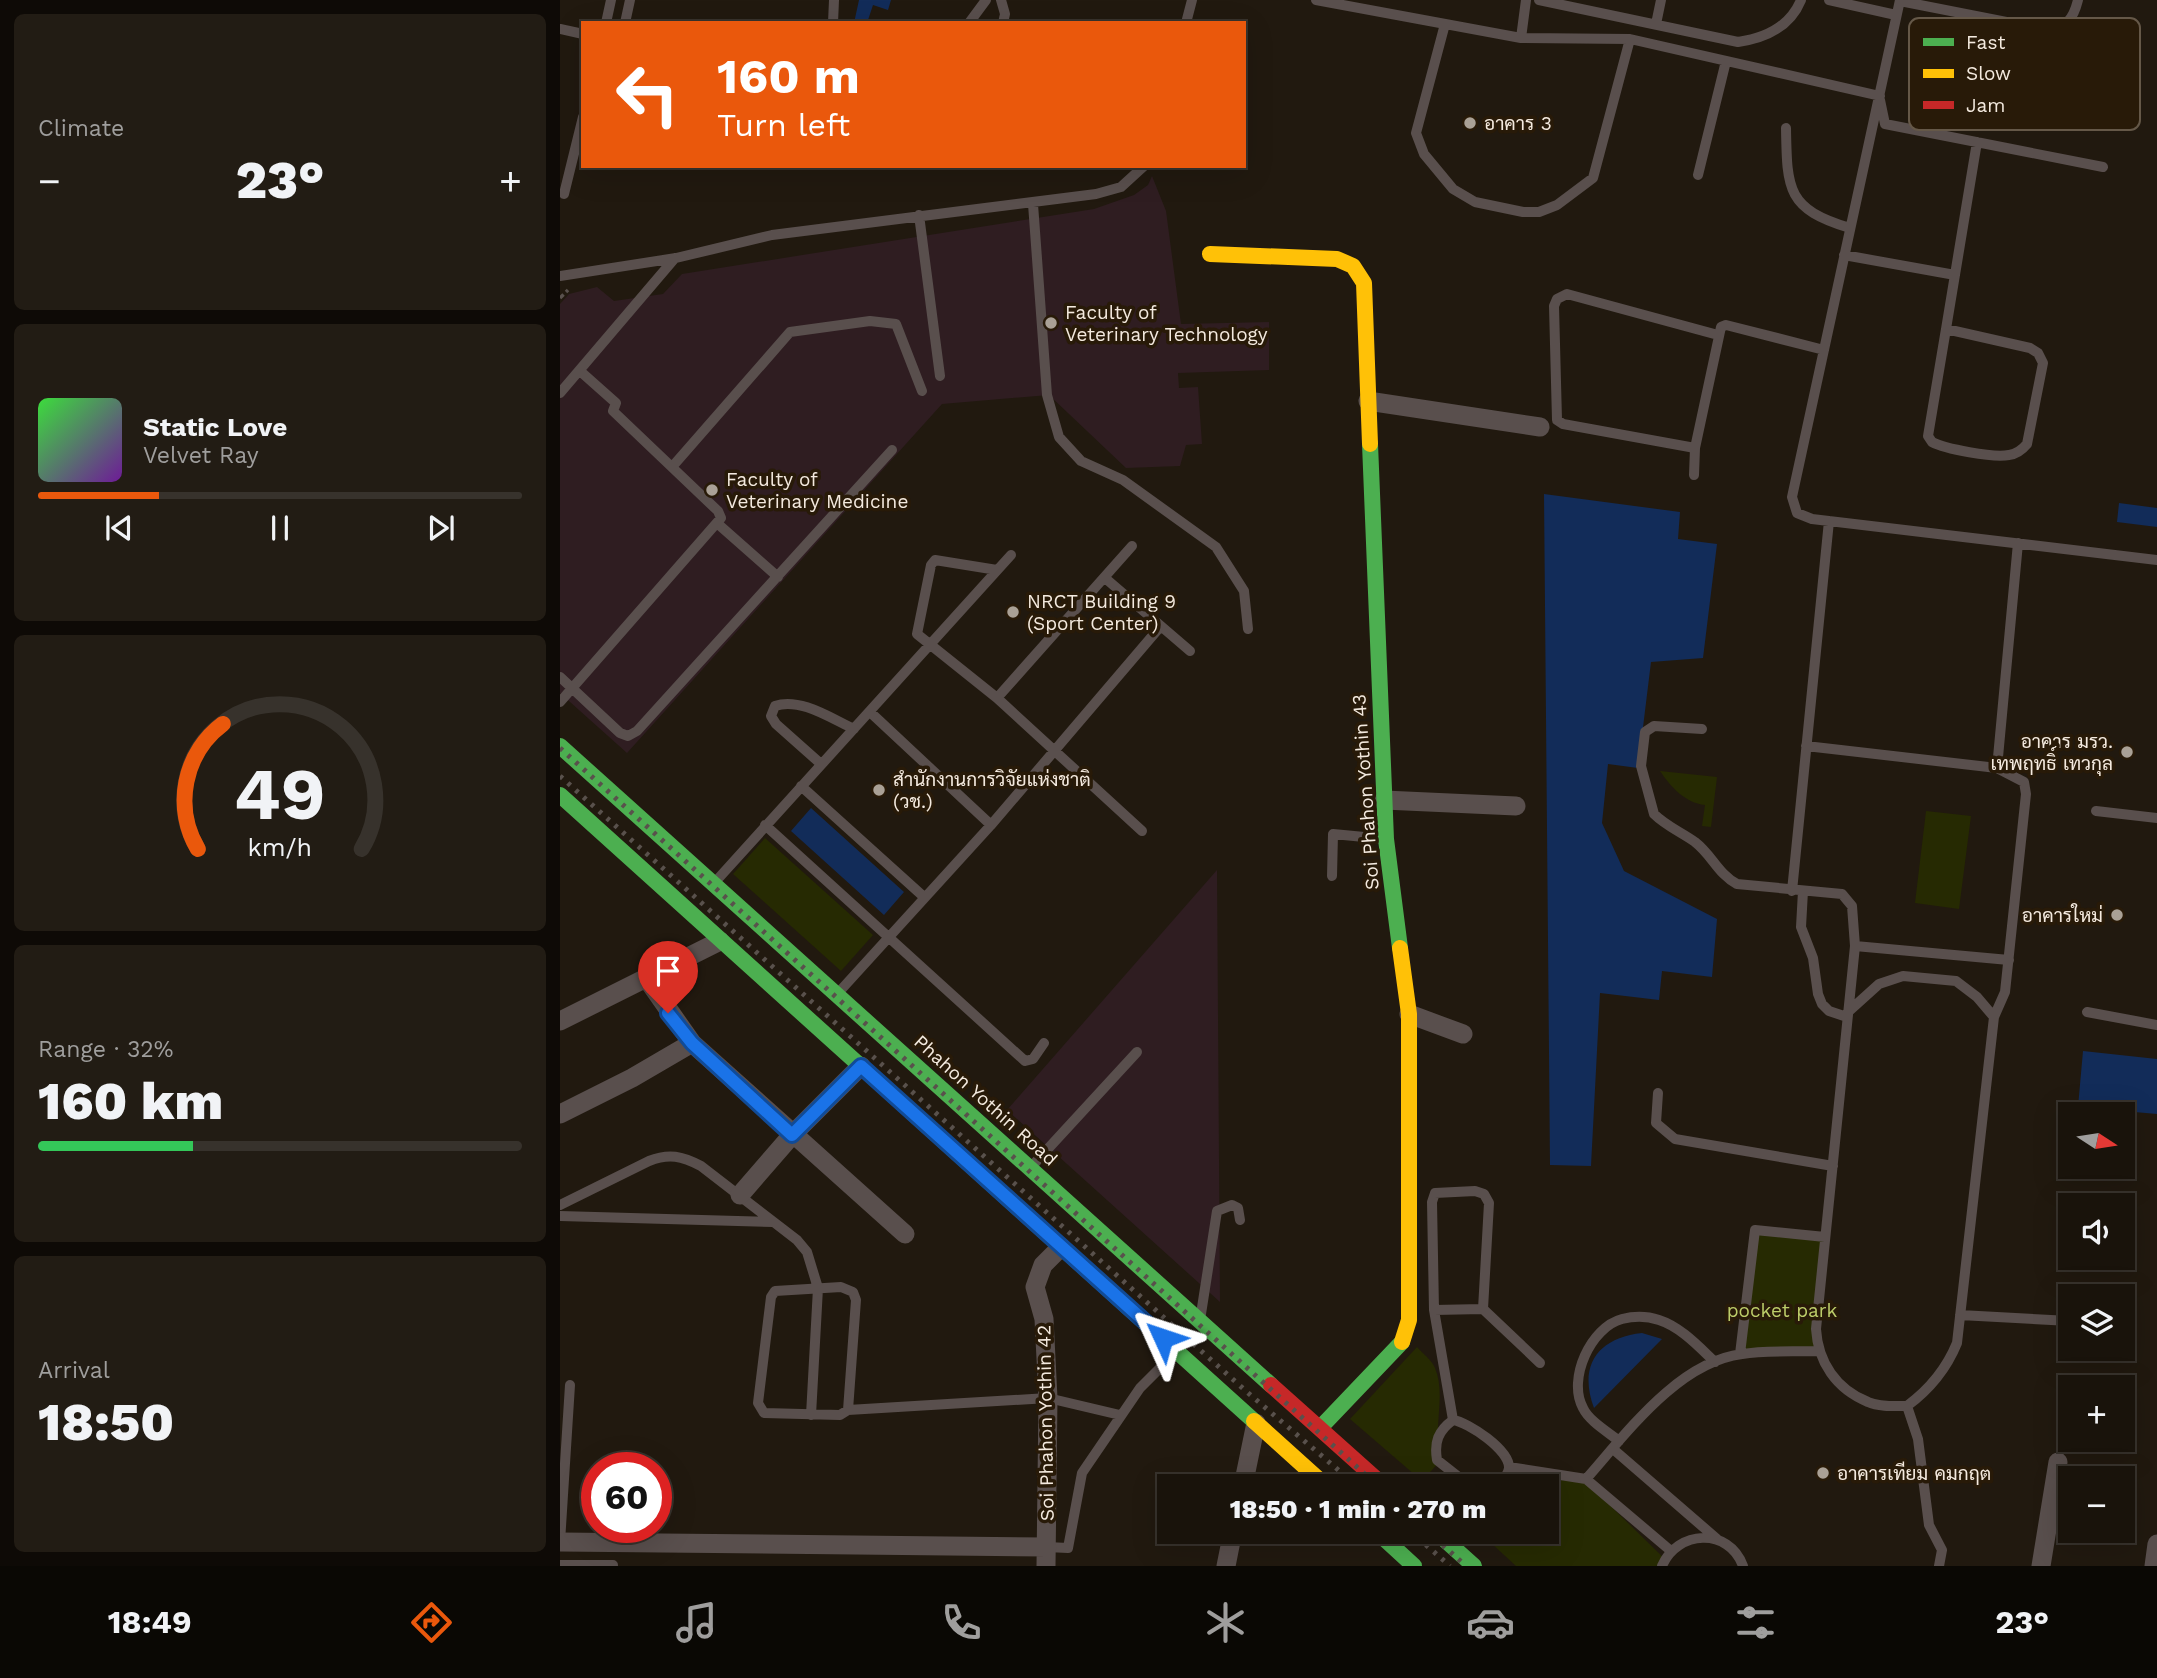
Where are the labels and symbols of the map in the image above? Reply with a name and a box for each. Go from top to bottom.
legend [1909,18,2140,130]
text: Fast [1966,31,2005,54]
text: Slow [1966,62,2011,85]
text: Jam [1966,94,2005,117]
place label: อาคาร 3 [1484,112,1552,135]
marker: อาคาร 3 [1462,115,1478,131]
place label: Faculty of Veterinary Technology [1065,301,1268,346]
marker: Faculty of Veterinary Technology [1043,315,1059,331]
place label: Faculty of Veterinary Medicine [726,468,908,513]
marker: Faculty of Veterinary Medicine [704,482,720,498]
place label: NRCT Building 9 (Sport Center) [1027,590,1176,635]
marker: NRCT Building 9 (Sport Center) [1005,604,1021,620]
street label: Soi Phahon Yothin 43 [1347,693,1384,891]
place label: อาคาร มรว. เทพฤทธิ์ เทวกุล [1991,730,2113,776]
marker: อาคาร มรว. เทพฤทธิ์ เทวกุล [2119,744,2135,760]
place label: สำนักงานการวิจัยแห่งชาติ (วช.) [893,768,1091,813]
marker: สำนักงานการวิจัยแห่งชาติ (วช.) [871,782,887,798]
place label: อาคารใหม่ [2022,903,2103,927]
marker: อาคารใหม่ [2109,907,2125,923]
pin [638,941,698,1013]
street label: Phahon Yothin Road [909,1030,1062,1171]
north arrow [2058,1102,2135,1180]
park label: pocket park [1727,1299,1838,1322]
position arrow [1126,1301,1200,1375]
street label: Soi Phahon Yothin 42 [1032,1325,1059,1521]
speed limit sign: 60 [581,1452,672,1543]
place label: อาคารเทียม คมกฤต [1837,1461,1991,1485]
marker: อาคารเทียม คมกฤต [1815,1465,1831,1481]

